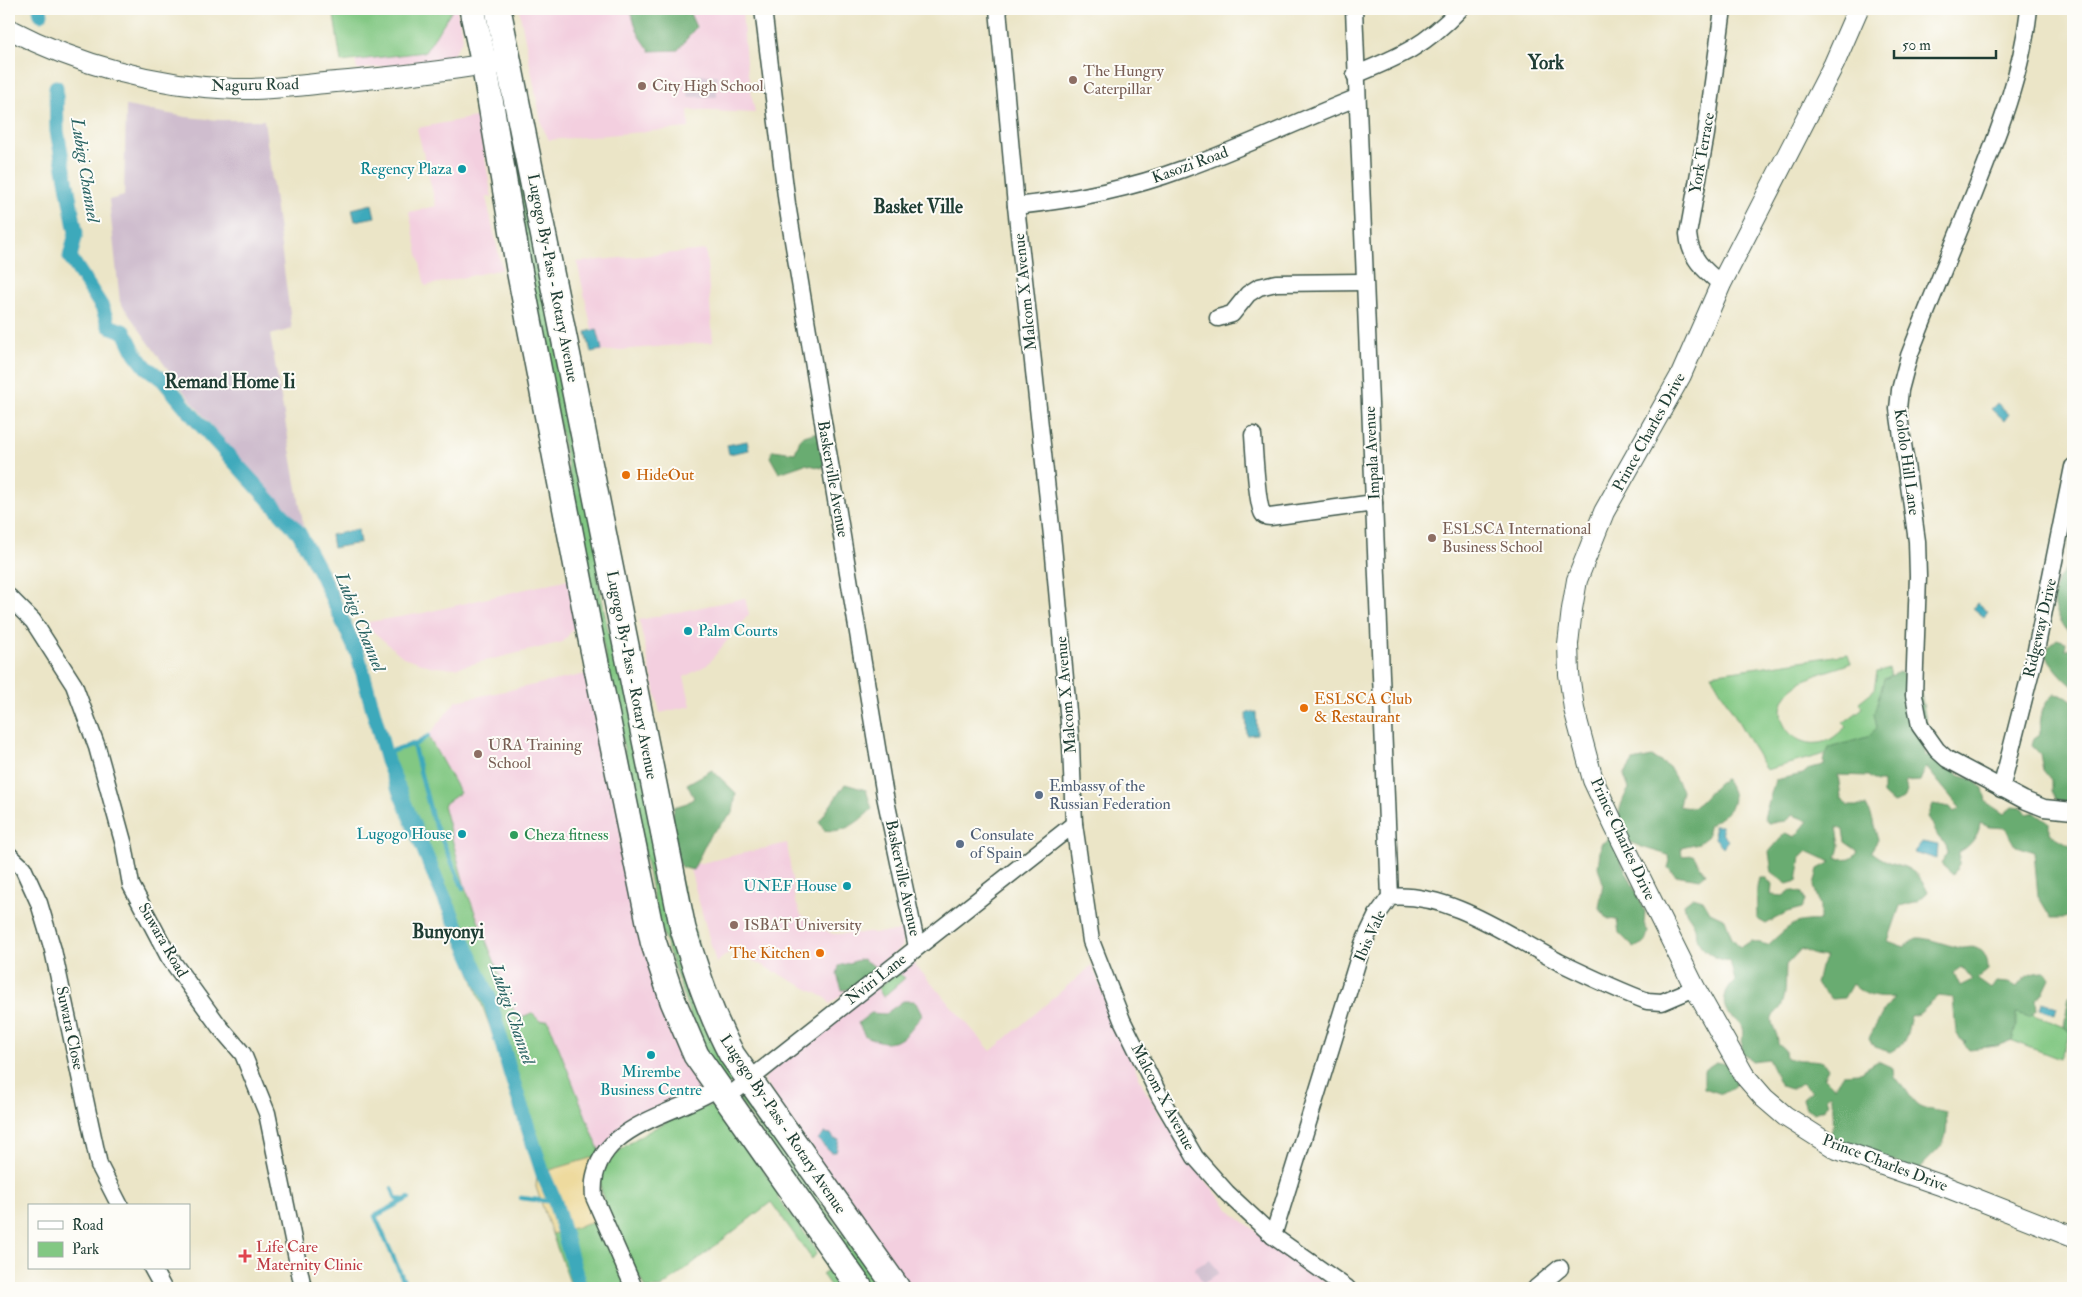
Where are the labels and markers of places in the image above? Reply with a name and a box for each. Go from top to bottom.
place label: The Hungry Caterpillar [1083,61,1165,100]
marker: The Hungry Caterpillar [1067,74,1079,86]
place label: City High School [652,76,764,96]
marker: City High School [636,80,648,92]
place label: Regency Plaza [360,159,452,179]
marker: Regency Plaza [456,163,468,175]
place label: HideOut [636,465,694,485]
marker: HideOut [620,469,632,481]
place label: ESLSCA International Business School [1442,519,1591,557]
marker: ESLSCA International Business School [1426,532,1438,544]
place label: Palm Courts [698,621,778,641]
marker: Palm Courts [682,625,694,637]
place label: ESLSCA Club & Restaurant [1314,689,1412,727]
marker: ESLSCA Club & Restaurant [1298,702,1310,714]
place label: URA Training School [488,735,583,773]
marker: URA Training School [472,748,484,760]
place label: Embassy of the Russian Federation [1049,776,1171,814]
marker: Embassy of the Russian Federation [1033,789,1045,801]
place label: Lugogo House [357,824,452,844]
place label: Cheza fitness [524,825,608,845]
place label: Consulate of Spain [970,825,1034,864]
marker: Lugogo House [456,828,468,840]
marker: Cheza fitness [508,829,520,841]
marker: Consulate of Spain [954,838,966,850]
place label: UNEF House [743,876,837,896]
marker: UNEF House [841,880,853,892]
place label: ISBAT University [744,915,862,935]
marker: ISBAT University [728,919,740,931]
place label: The Kitchen [729,943,810,963]
marker: The Kitchen [814,947,826,959]
marker: Mirembe Business Centre [645,1049,657,1061]
place label: Mirembe Business Centre [600,1062,702,1100]
place label: Life Care Maternity Clinic [256,1237,363,1275]
marker: Life Care Maternity Clinic [238,1249,252,1263]

